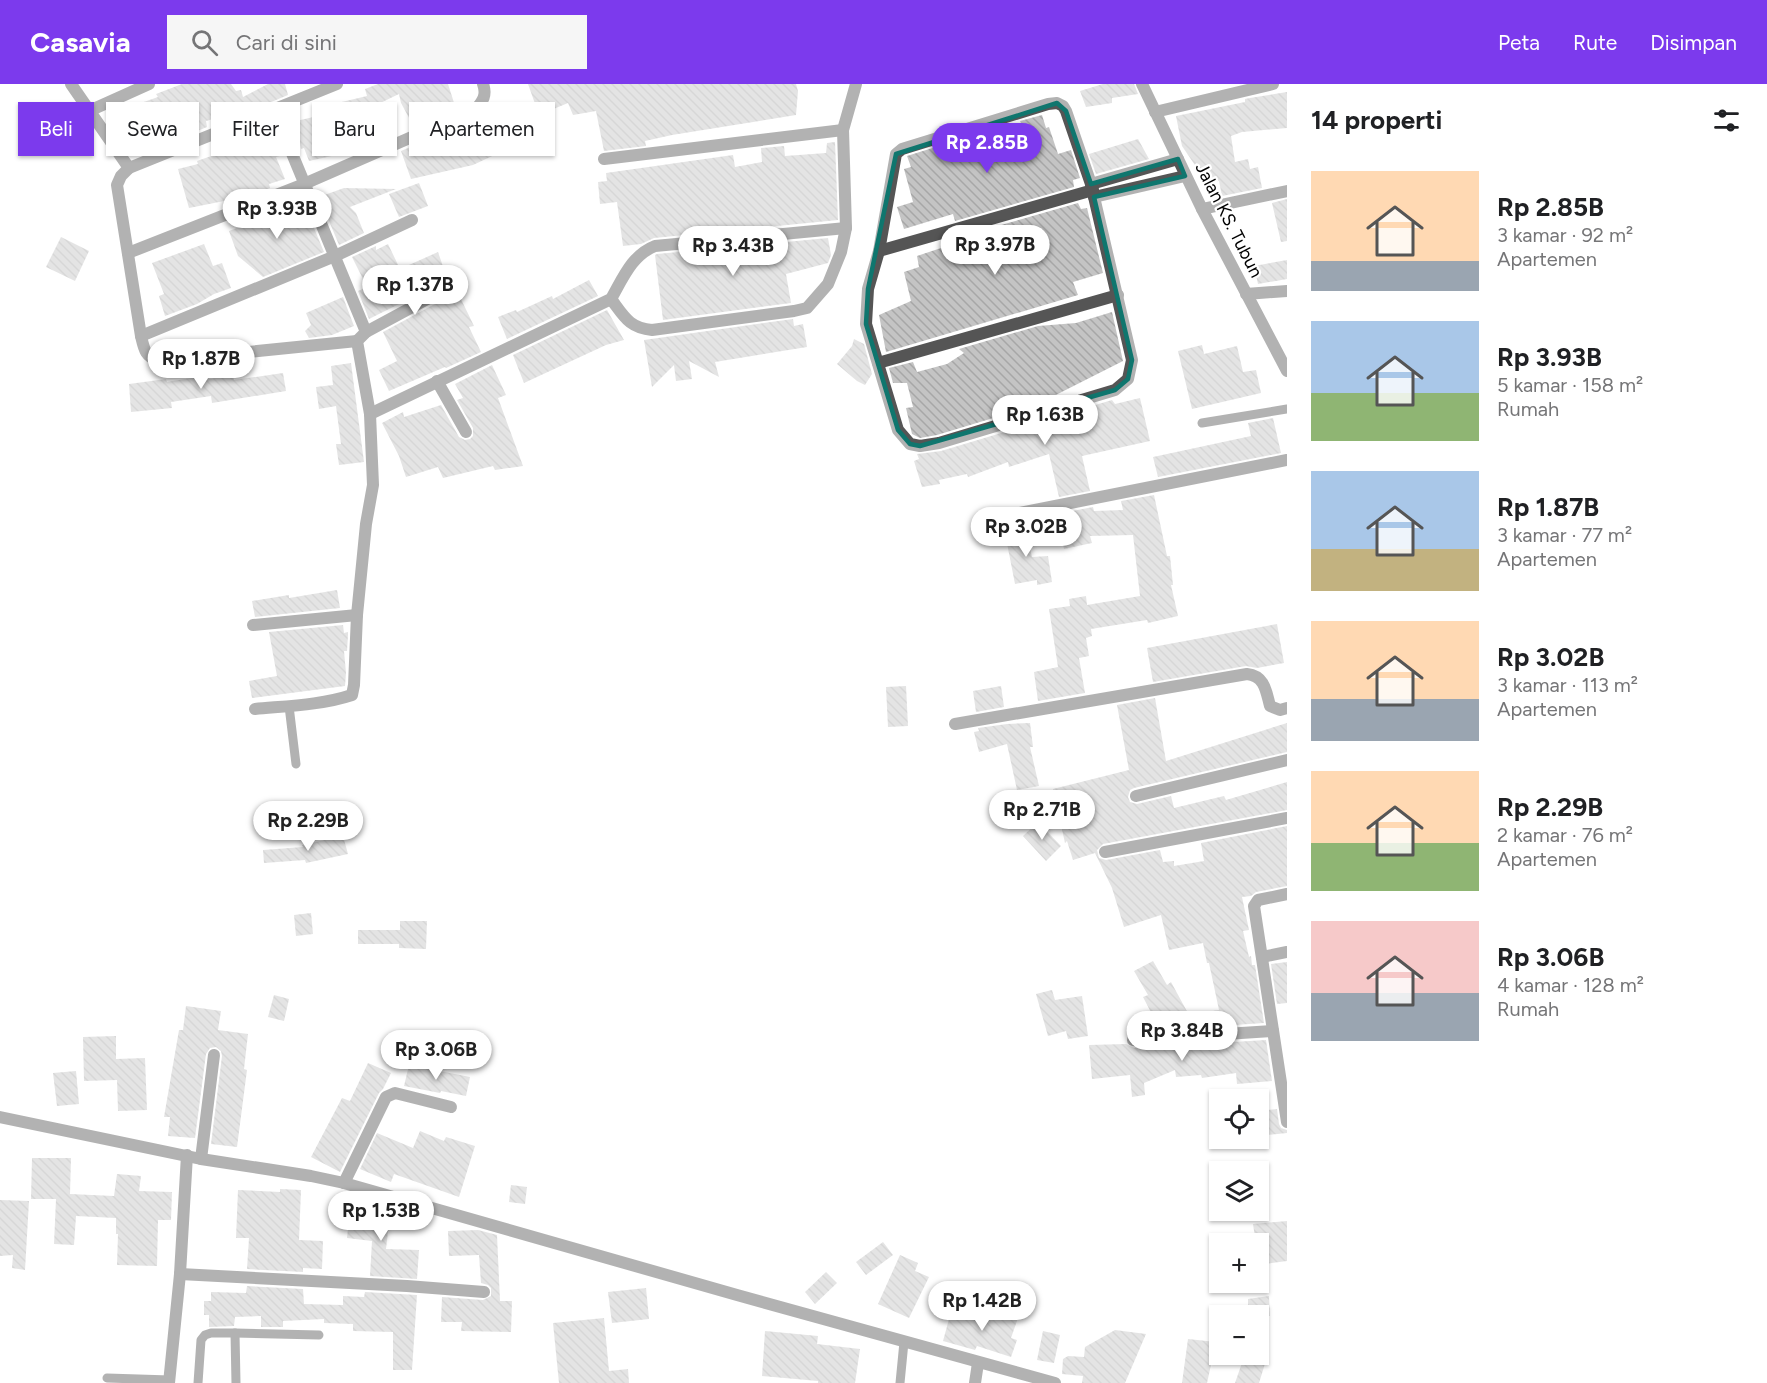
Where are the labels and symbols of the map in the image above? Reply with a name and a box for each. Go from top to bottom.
pin: Rp 2.85B [925,123,1049,174]
street label: Jalan KS. Tubun [1191,159,1267,281]
pin: Rp 3.93B [215,189,339,240]
pin: Rp 3.97B [933,225,1057,276]
pin: Rp 3.43B [671,226,795,277]
pin: Rp 1.37B [353,265,477,316]
pin: Rp 1.87B [139,339,263,390]
pin: Rp 1.63B [983,395,1107,446]
pin: Rp 3.02B [964,507,1088,558]
pin: Rp 2.71B [980,790,1104,841]
pin: Rp 2.29B [246,801,370,852]
pin: Rp 3.84B [1120,1011,1244,1062]
pin: Rp 3.06B [374,1030,498,1081]
pin: Rp 1.53B [319,1191,443,1242]
pin: Rp 1.42B [920,1281,1044,1332]

